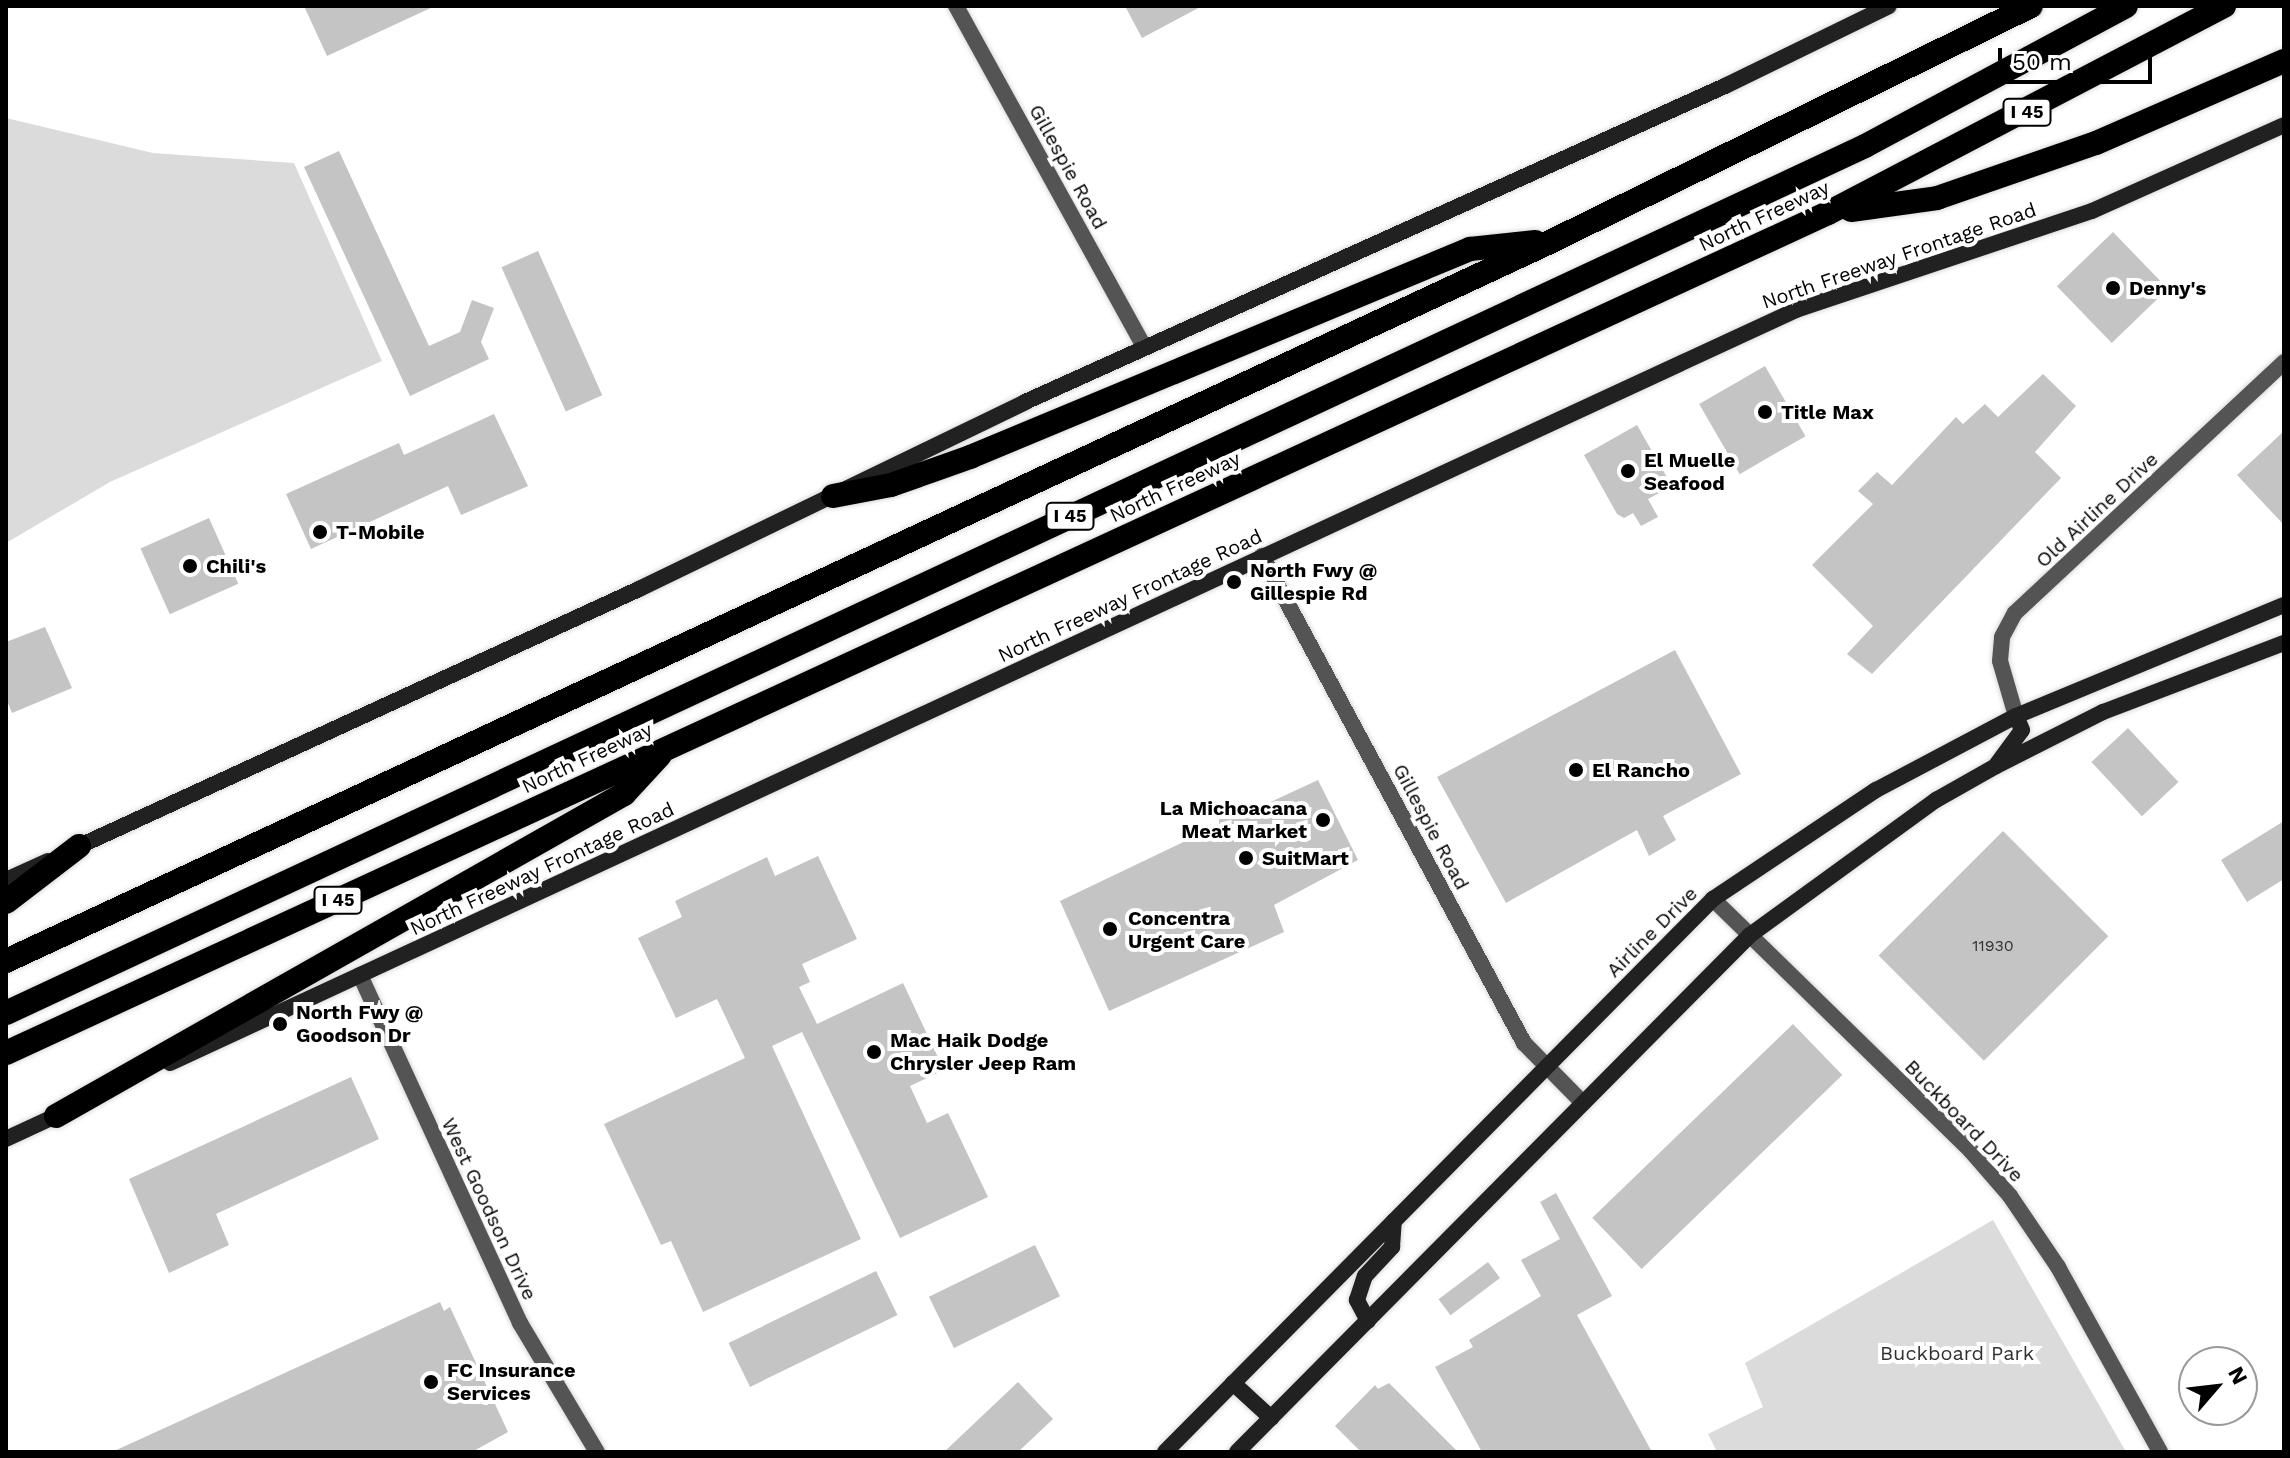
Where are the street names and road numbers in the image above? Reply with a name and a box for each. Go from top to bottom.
road number: I 45 [2001,98,2053,126]
street label: Gillespie Road [1024,100,1112,234]
street label: North Freeway [1695,175,1833,257]
street label: North Freeway Frontage Road [1758,198,2040,314]
street label: North Freeway [1106,446,1244,528]
street label: Old Airline Drive [2031,447,2163,573]
road number: I 45 [1044,502,1096,530]
street label: North Freeway Frontage Road [994,524,1266,668]
street label: North Freeway [518,717,656,799]
street label: Gillespie Road [1388,760,1474,894]
street label: North Freeway Frontage Road [406,797,678,941]
street label: Airline Drive [1602,882,1702,982]
road number: I 45 [312,886,364,914]
street label: Buckboard Drive [1900,1055,2028,1187]
street label: West Goodson Drive [436,1114,542,1304]

